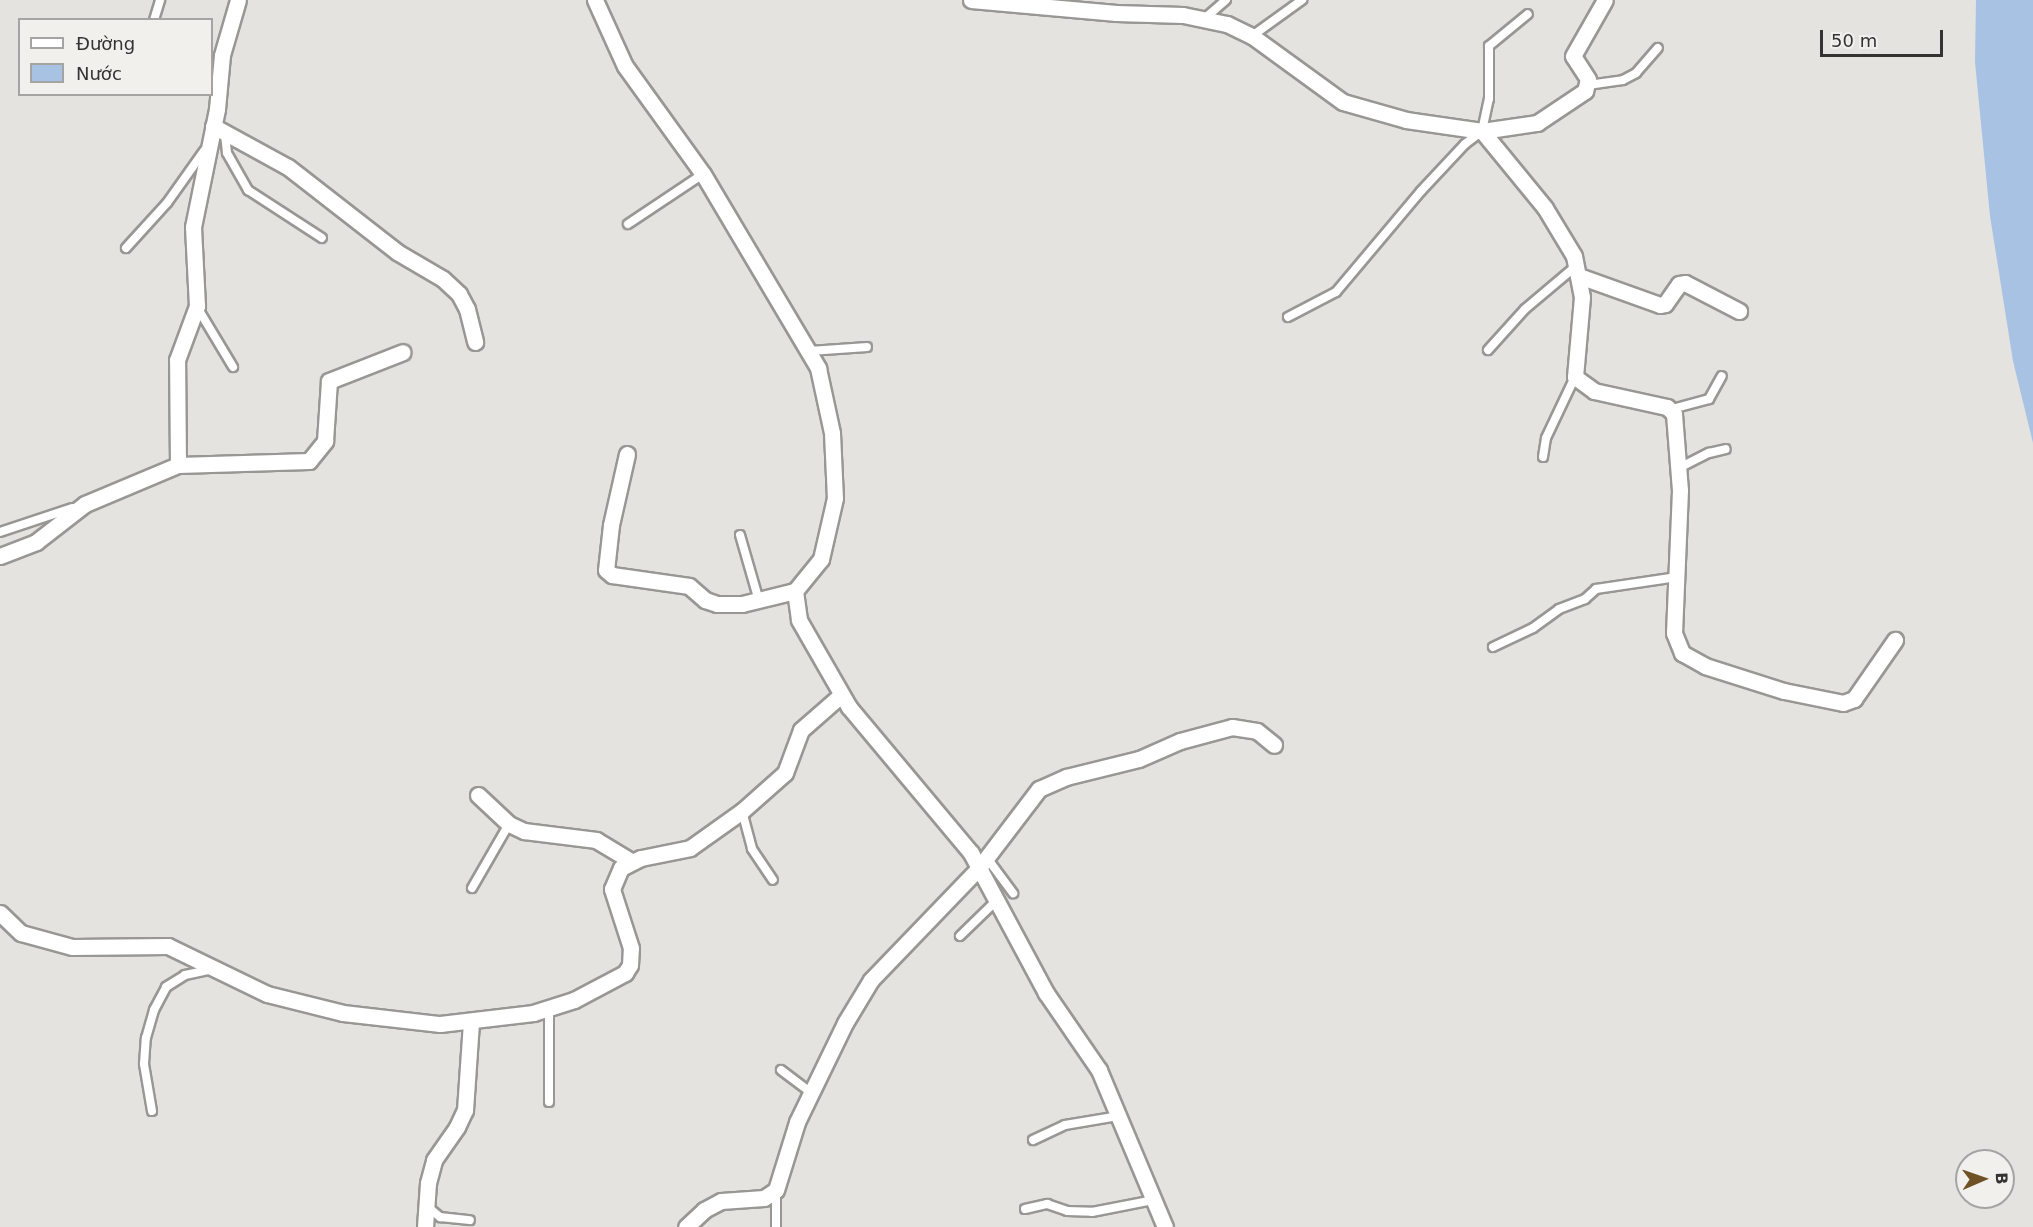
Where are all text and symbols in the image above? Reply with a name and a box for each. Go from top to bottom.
legend [18,18,213,96]
scale bar [1823,18,1946,56]
text: 50 m [1831,30,1877,51]
text: Đường [76,33,135,54]
text: Nước [76,63,122,84]
north arrow [1955,1149,2015,1209]
text: B [1992,1172,2011,1185]

